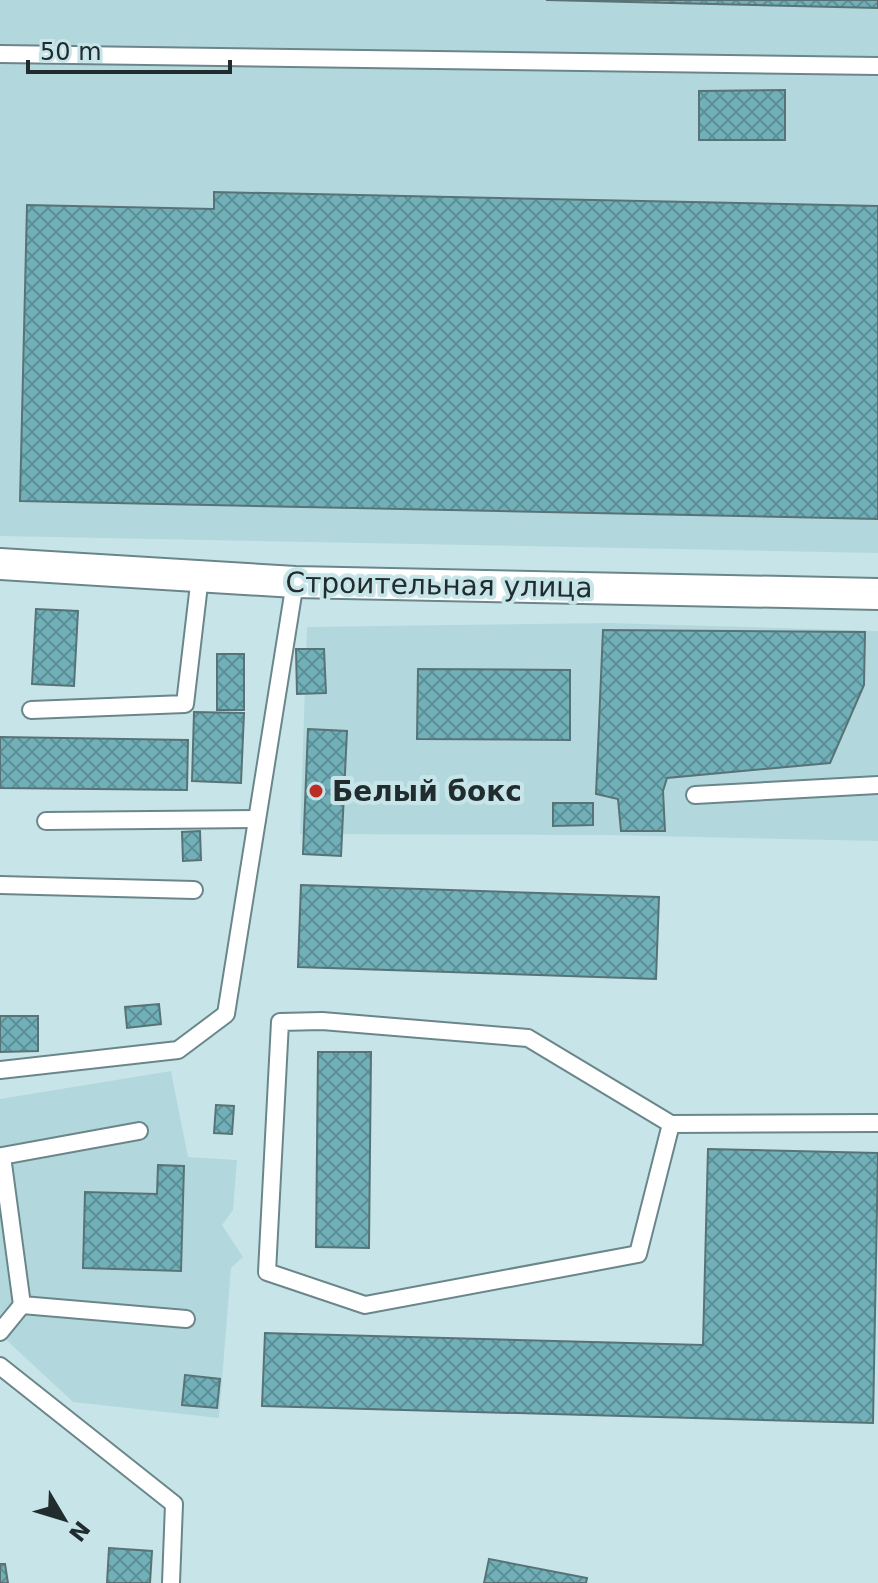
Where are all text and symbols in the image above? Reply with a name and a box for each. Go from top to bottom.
scale bar [28,24,230,74]
text: 50 m [40,38,102,66]
street label: Строительная улица [285,566,593,604]
place label: Белый бокс [332,775,522,808]
marker: Белый бокс [307,782,325,800]
north arrow [24,1479,104,1559]
text: N [64,1516,95,1546]

